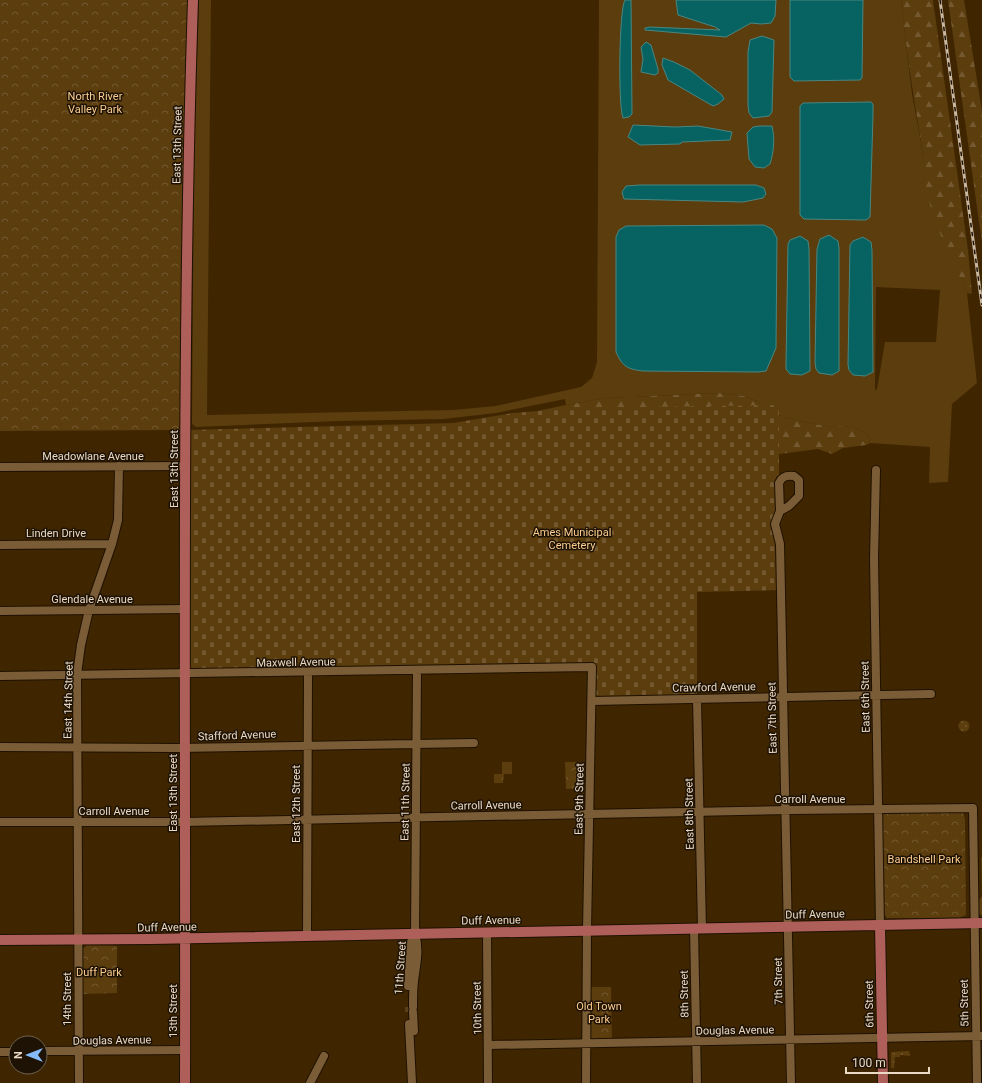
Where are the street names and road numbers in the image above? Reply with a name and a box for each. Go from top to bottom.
street label: East 13th Street [170,105,185,184]
street label: East 13th Street [168,430,181,508]
street label: Meadowlane Avenue [42,450,144,463]
street label: Linden Drive [26,527,86,540]
street label: Glendale Avenue [51,593,133,606]
street label: Maxwell Avenue [256,655,336,670]
street label: East 14th Street [61,660,76,739]
street label: East 6th Street [858,661,873,733]
street label: Crawford Avenue [672,680,756,695]
street label: East 7th Street [765,682,780,754]
street label: Stafford Avenue [198,728,277,743]
street label: East 13th Street [167,754,180,832]
street label: East 11th Street [398,762,413,841]
street label: East 9th Street [572,763,587,835]
street label: East 12th Street [290,765,303,843]
street label: East 8th Street [682,778,697,850]
street label: Carroll Avenue [775,793,846,806]
street label: Carroll Avenue [450,798,522,813]
street label: Carroll Avenue [79,805,150,818]
street label: Duff Avenue [785,907,845,922]
street label: Duff Avenue [461,913,521,928]
street label: Duff Avenue [137,920,197,935]
street label: 11th Street [392,940,409,995]
street label: 7th Street [772,957,785,1005]
street label: 8th Street [678,970,691,1018]
street label: 14th Street [61,972,74,1026]
street label: 5th Street [958,979,971,1027]
street label: 6th Street [863,980,876,1028]
street label: 10th Street [471,981,484,1035]
street label: 13th Street [167,984,180,1038]
street label: Douglas Avenue [696,1023,775,1038]
street label: Douglas Avenue [73,1033,152,1048]

